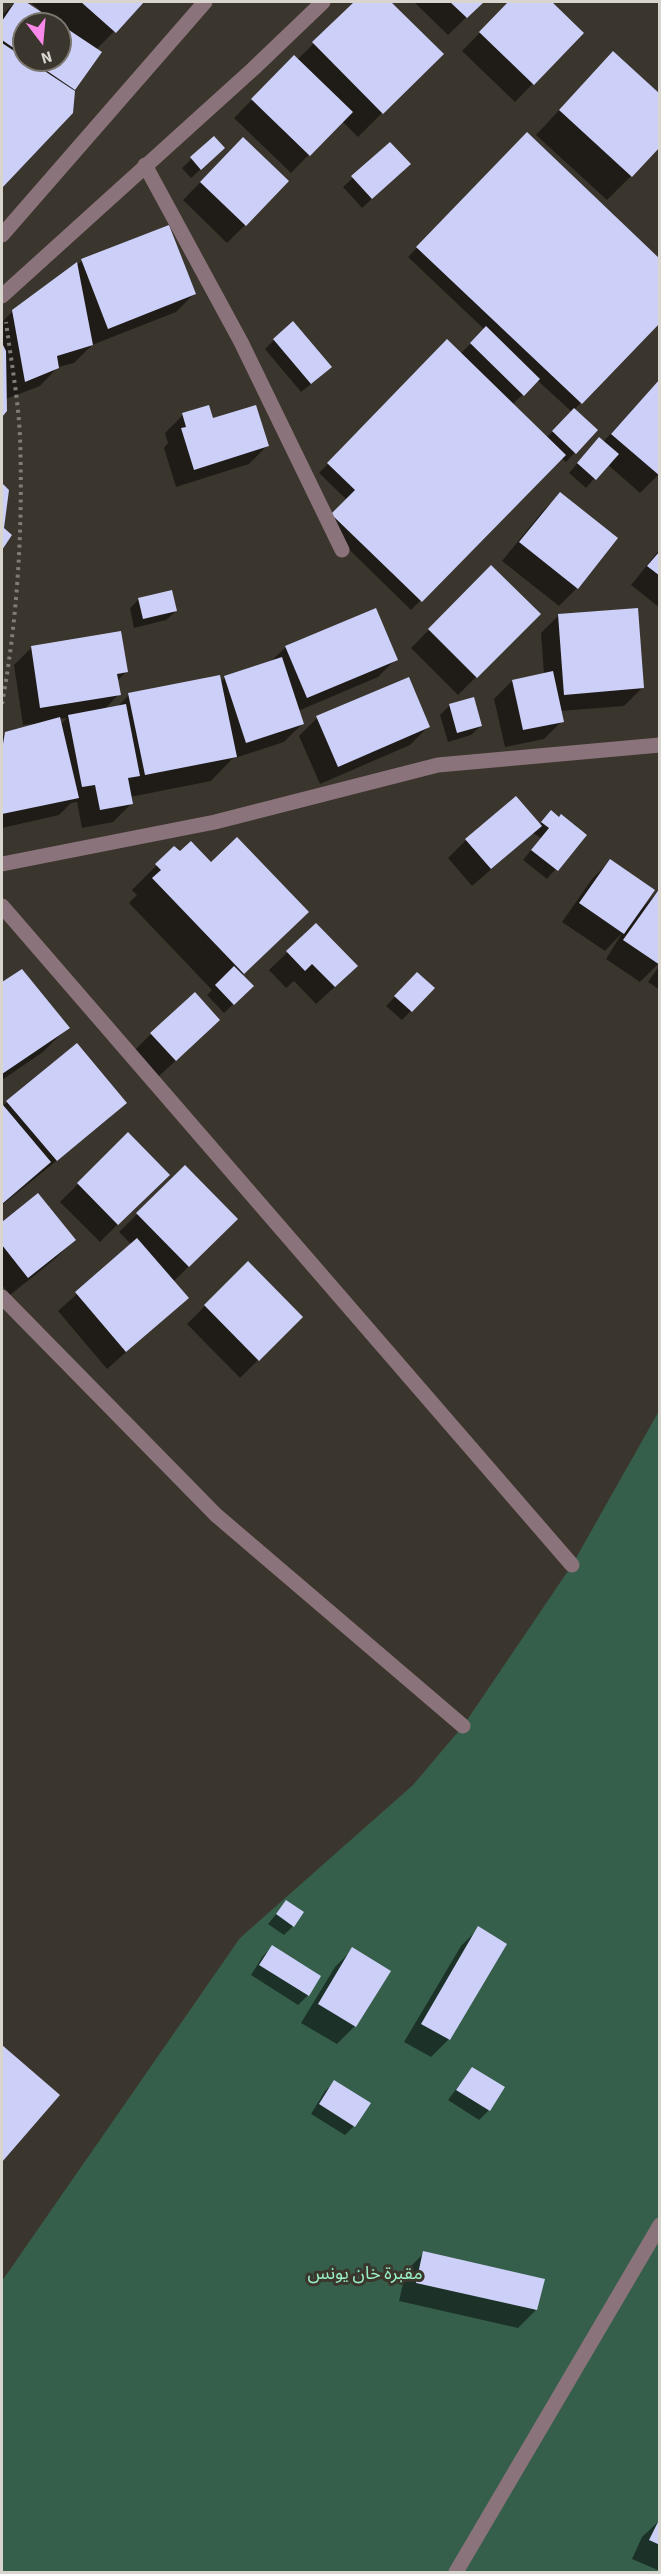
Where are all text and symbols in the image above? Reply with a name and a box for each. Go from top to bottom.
north arrow [12,12,72,72]
text: N [38,45,55,69]
park label: مقبرة خان يونس [307,2264,423,2286]

